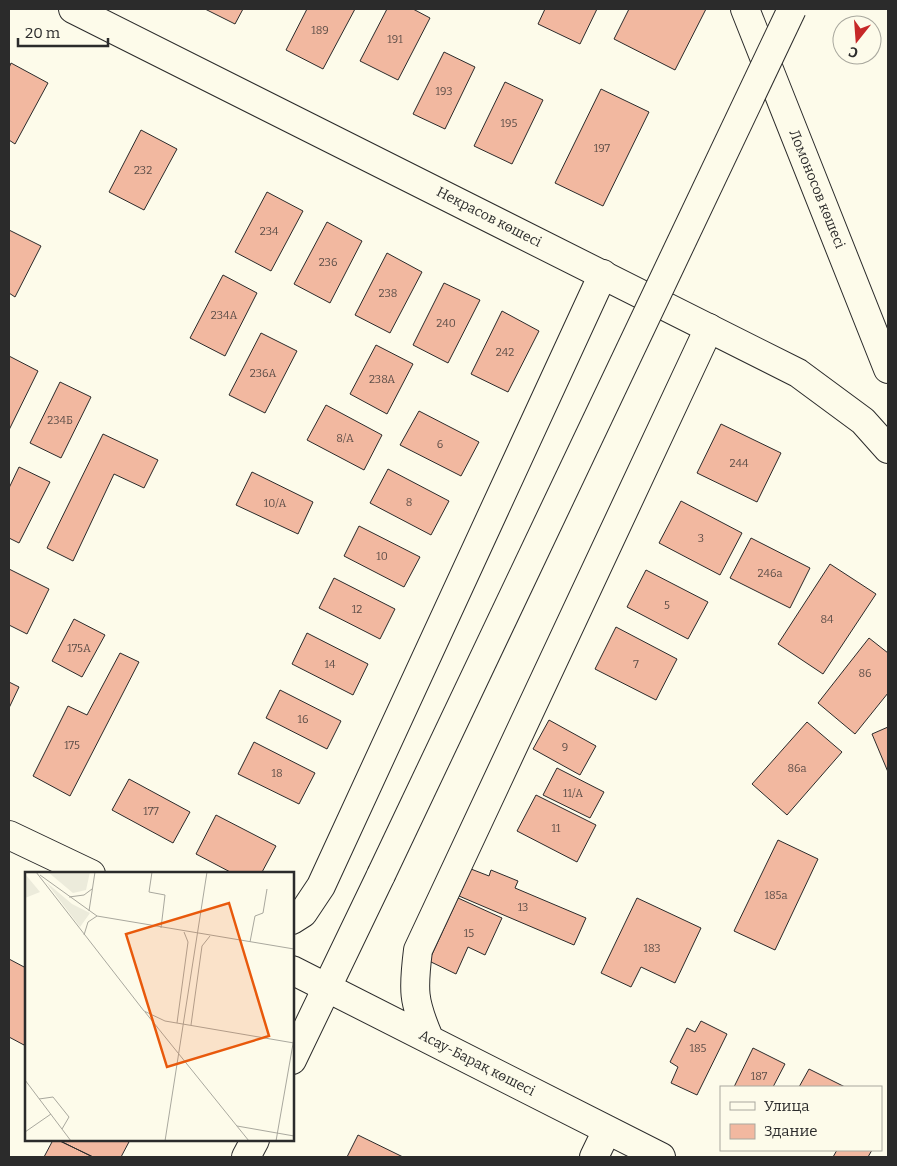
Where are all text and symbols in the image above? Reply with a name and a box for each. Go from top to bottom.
scale bar [18,15,108,47]
north arrow [832,15,882,65]
text: 20 m [25,24,61,42]
house number: 189 [311,24,329,37]
house number: 191 [387,33,403,46]
text: С [846,42,860,61]
house number: 193 [436,85,452,98]
house number: 195 [501,117,518,130]
street label: Ломоносов көшесі [785,127,849,251]
house number: 197 [594,142,611,155]
house number: 232 [134,164,152,177]
street label: Некрасов көшесі [434,183,544,251]
house number: 234 [260,225,279,238]
house number: 236 [319,256,337,269]
house number: 238 [379,287,397,300]
house number: 234А [211,309,237,322]
house number: 240 [436,317,456,330]
house number: 242 [496,346,514,359]
house number: 236А [250,367,276,380]
house number: 238А [369,373,395,386]
house number: 234Б [47,414,73,427]
house number: 8/А [336,432,354,445]
house number: 6 [437,438,443,451]
house number: 244 [730,457,749,470]
house number: 8 [406,496,412,509]
house number: 10/А [264,497,286,510]
house number: 3 [698,532,704,545]
house number: 10 [376,550,388,563]
house number: 246а [758,567,782,580]
house number: 5 [664,599,670,612]
house number: 12 [352,603,362,616]
house number: 84 [820,613,834,626]
house number: 175А [67,642,91,655]
house number: 14 [325,658,336,671]
house number: 7 [633,658,639,671]
house number: 86 [858,667,872,680]
house number: 16 [298,713,308,726]
house number: 175 [64,739,80,752]
house number: 9 [562,741,568,754]
house number: 86а [787,762,807,775]
house number: 18 [271,767,283,780]
house number: 11/А [563,787,583,800]
house number: 177 [143,805,159,818]
house number: 11 [552,822,561,835]
inset map [25,872,294,1141]
house number: 185а [765,889,787,902]
house number: 13 [518,901,528,914]
house number: 15 [464,927,474,940]
house number: 183 [643,942,661,955]
street label: Асау-Барақ көшесі [416,1026,538,1100]
house number: 185 [690,1042,707,1055]
house number: 187 [751,1070,768,1083]
legend [720,1086,882,1151]
text: Улица [764,1097,810,1115]
text: Здание [764,1122,818,1140]

